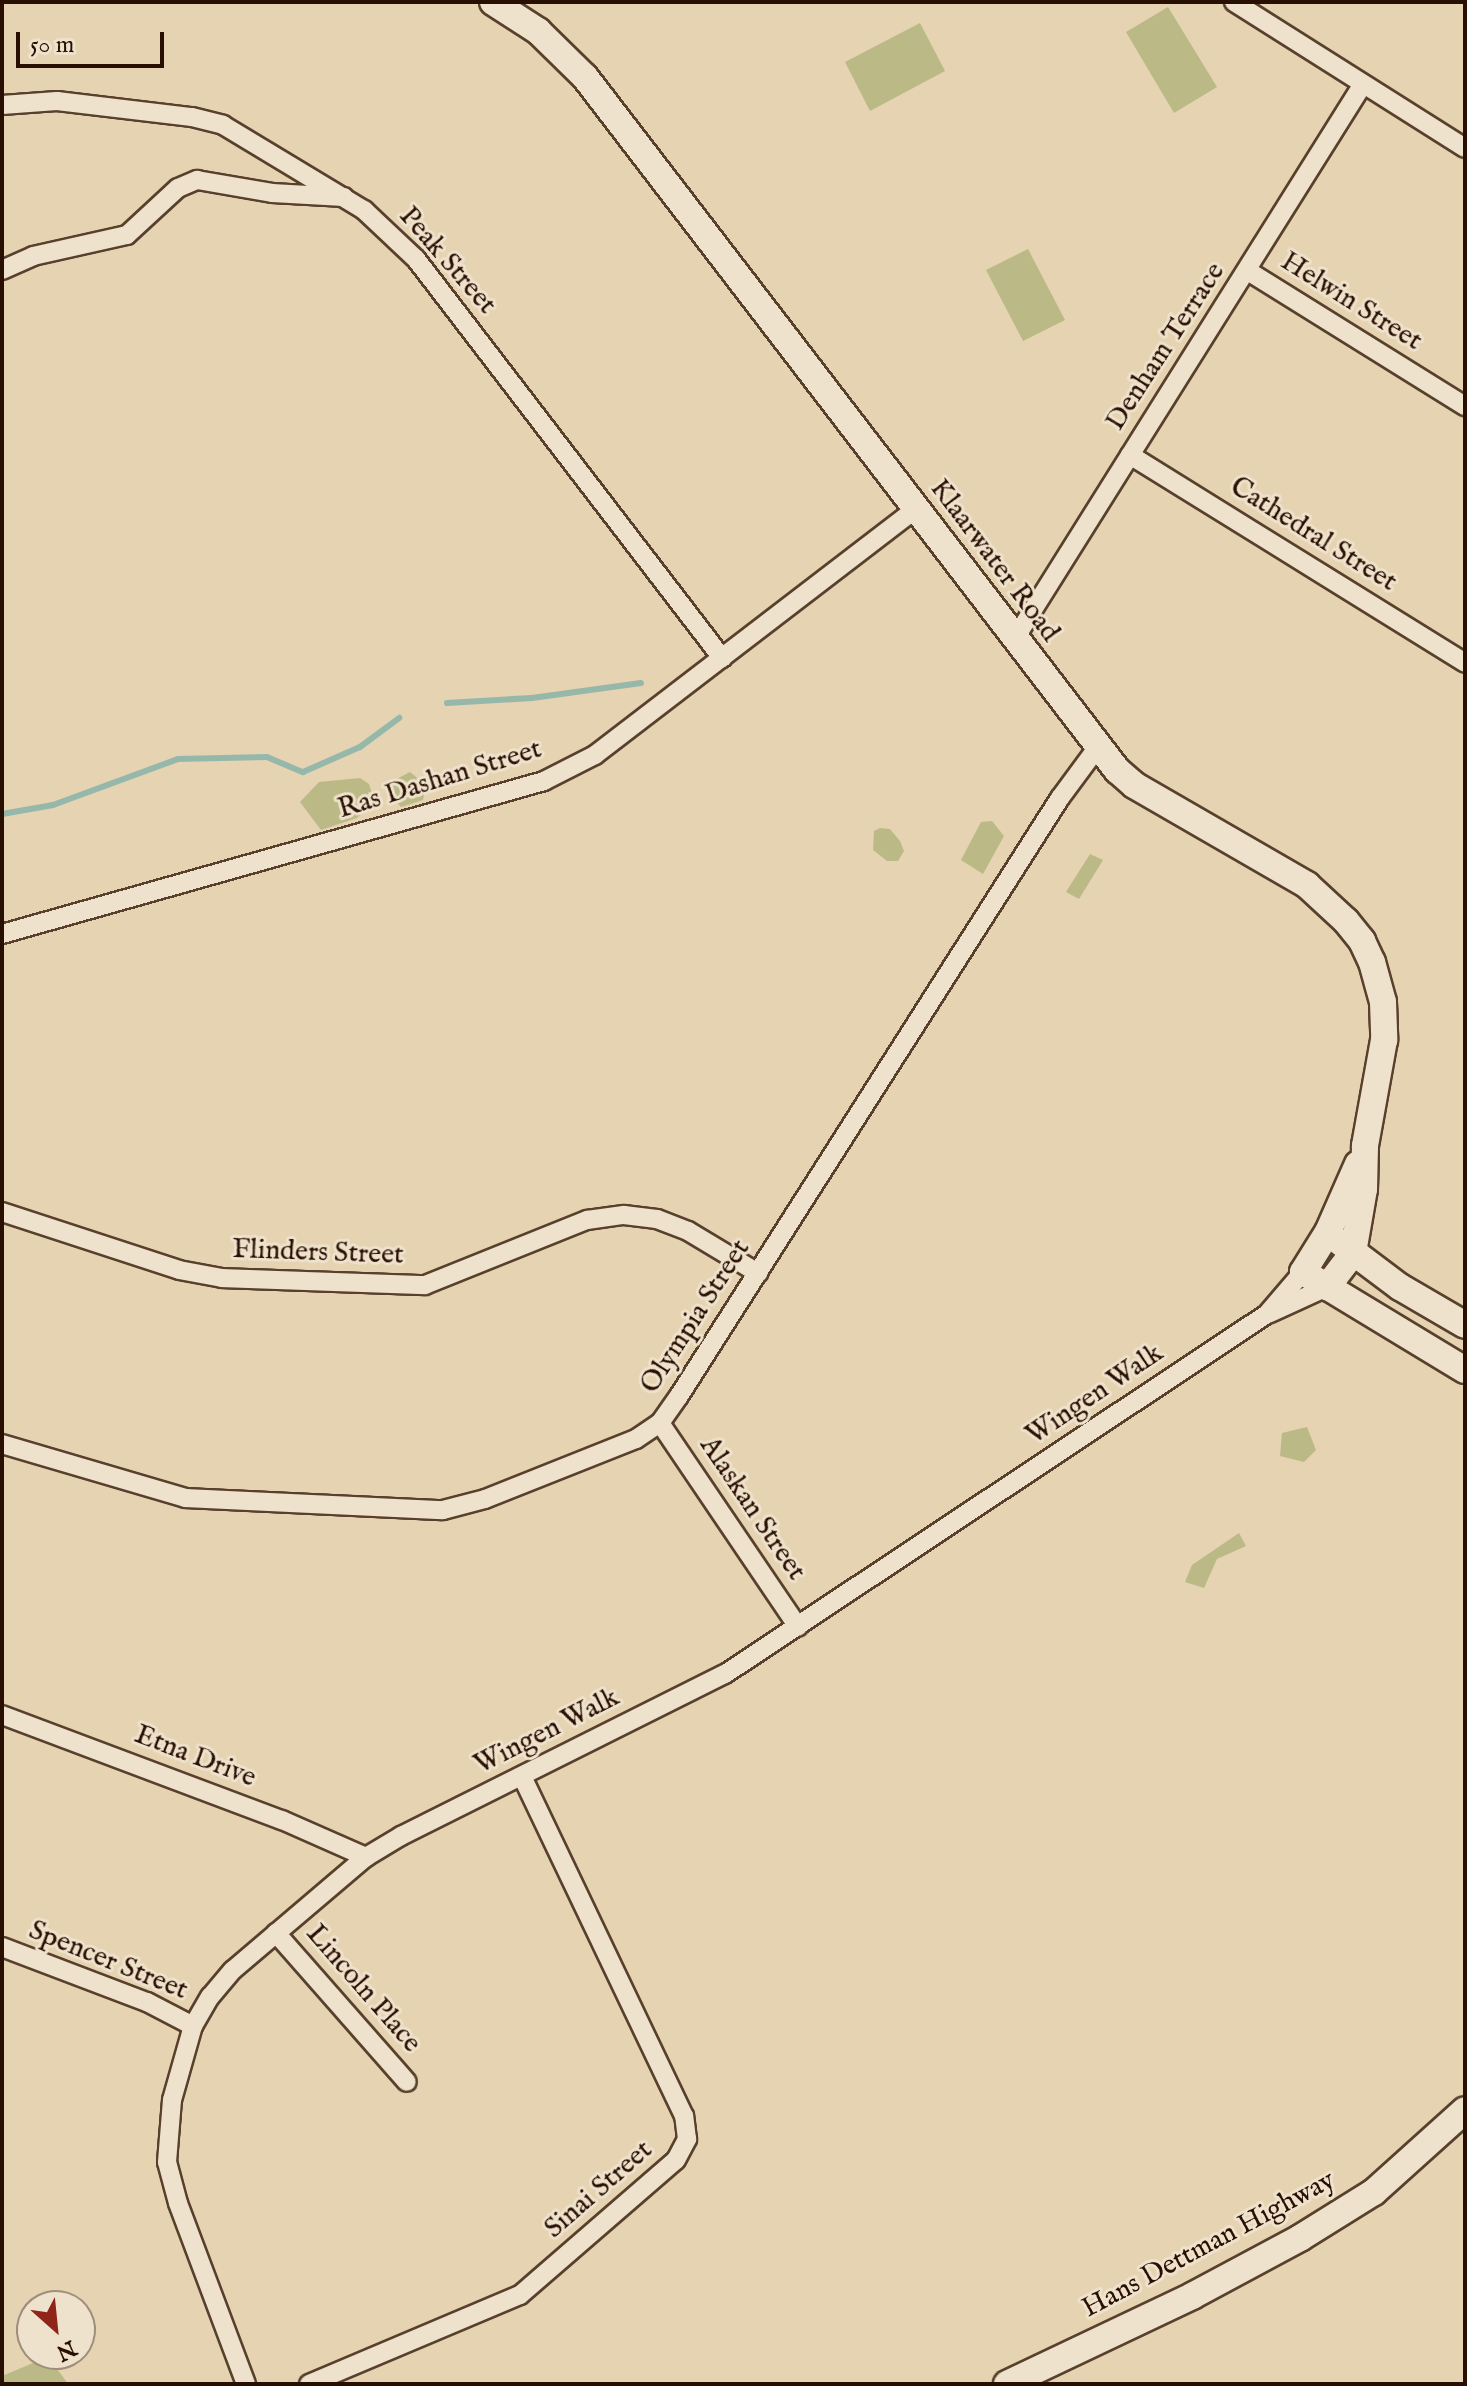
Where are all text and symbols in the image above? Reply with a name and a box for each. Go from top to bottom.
scale bar [20,16,168,66]
text: 50 m [30,30,74,61]
street label: Peak Street [391,200,503,322]
street label: Helwin Street [1274,245,1428,359]
street label: Denham Terrace [1099,257,1233,437]
street label: Cathedral Street [1224,470,1402,600]
street label: Klaarwater Road [922,473,1066,649]
street label: Ras Dashan Street [334,733,546,827]
street label: Flinders Street [232,1233,404,1273]
street label: Olympia Street [634,1234,758,1400]
street label: Wingen Walk [1020,1337,1170,1453]
street label: Alaskan Street [692,1431,812,1587]
street label: Wingen Walk [469,1681,625,1783]
street label: Etna Drive [130,1718,260,1796]
street label: Spencer Street [24,1914,192,2008]
street label: Lincoln Place [298,1918,428,2060]
street label: Sinai Street [538,2134,660,2246]
street label: Hans Dettman Highway [1077,2164,1341,2326]
north arrow [16,2290,96,2370]
text: N [51,2333,81,2366]

